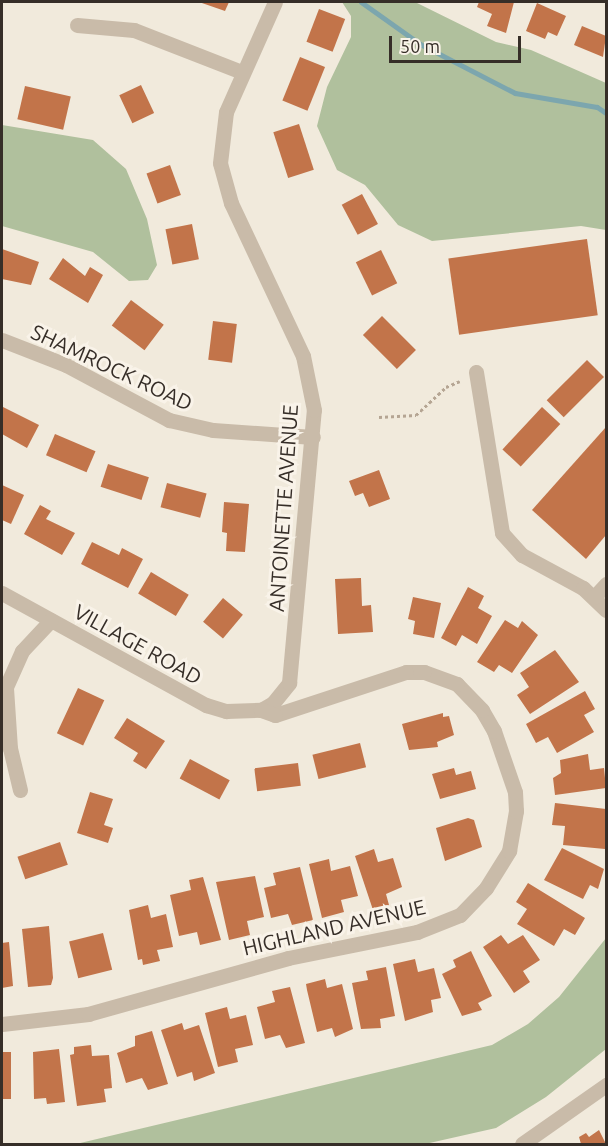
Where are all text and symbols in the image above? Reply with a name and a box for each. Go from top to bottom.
scale bar [392,24,524,62]
text: 50 m [400,36,440,56]
street label: SHAMROCK ROAD [27,319,197,415]
street label: ANTOINETTE AVENUE [263,404,303,612]
street label: VILLAGE ROAD [70,598,206,690]
street label: HIGHLAND AVENUE [240,894,428,960]

